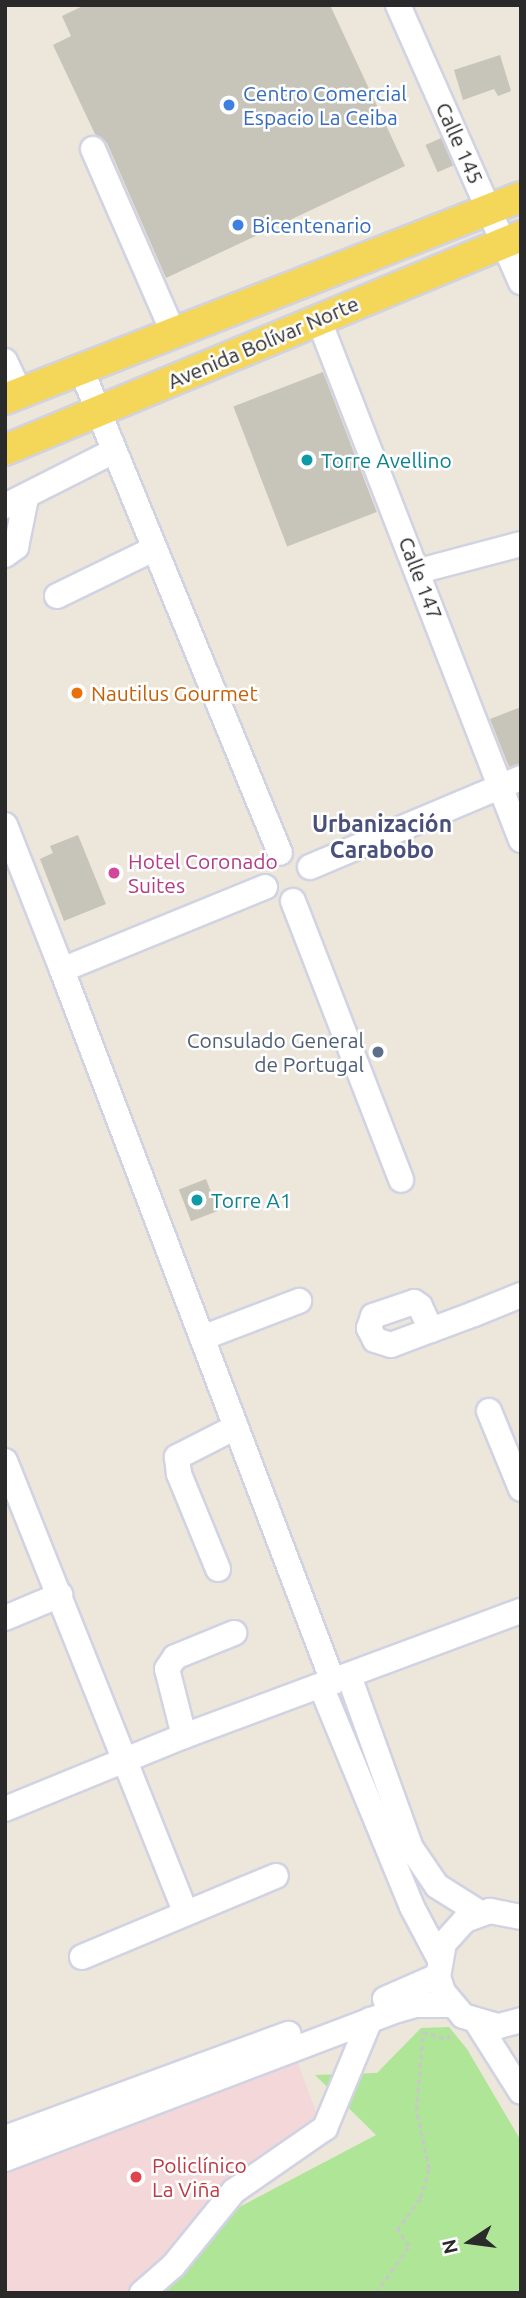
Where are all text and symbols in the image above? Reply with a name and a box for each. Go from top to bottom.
place label: Centro Comercial Espacio La Ceiba [243,80,407,130]
marker: Centro Comercial Espacio La Ceiba [221,97,237,113]
street label: Calle 145 [431,98,489,188]
place label: Bicentenario [252,212,372,238]
marker: Bicentenario [230,217,246,233]
street label: Avenida Bolívar Norte [164,290,362,394]
place label: Torre Avellino [321,447,452,473]
marker: Torre Avellino [299,452,315,468]
street label: Calle 147 [394,533,448,623]
place label: Nautilus Gourmet [91,680,258,706]
marker: Nautilus Gourmet [69,685,85,701]
district label: Urbanización Carabobo [312,810,452,864]
place label: Hotel Coronado Suites [128,848,278,898]
marker: Hotel Coronado Suites [106,865,122,881]
place label: Consulado General de Portugal [187,1027,364,1077]
marker: Consulado General de Portugal [370,1044,386,1060]
place label: Torre A1 [211,1187,292,1213]
marker: Torre A1 [189,1192,205,1208]
place label: Policlínico La Viña [152,2152,247,2202]
marker: Policlínico La Viña [126,2167,146,2187]
north arrow [435,2207,505,2277]
text: N [437,2237,462,2256]

